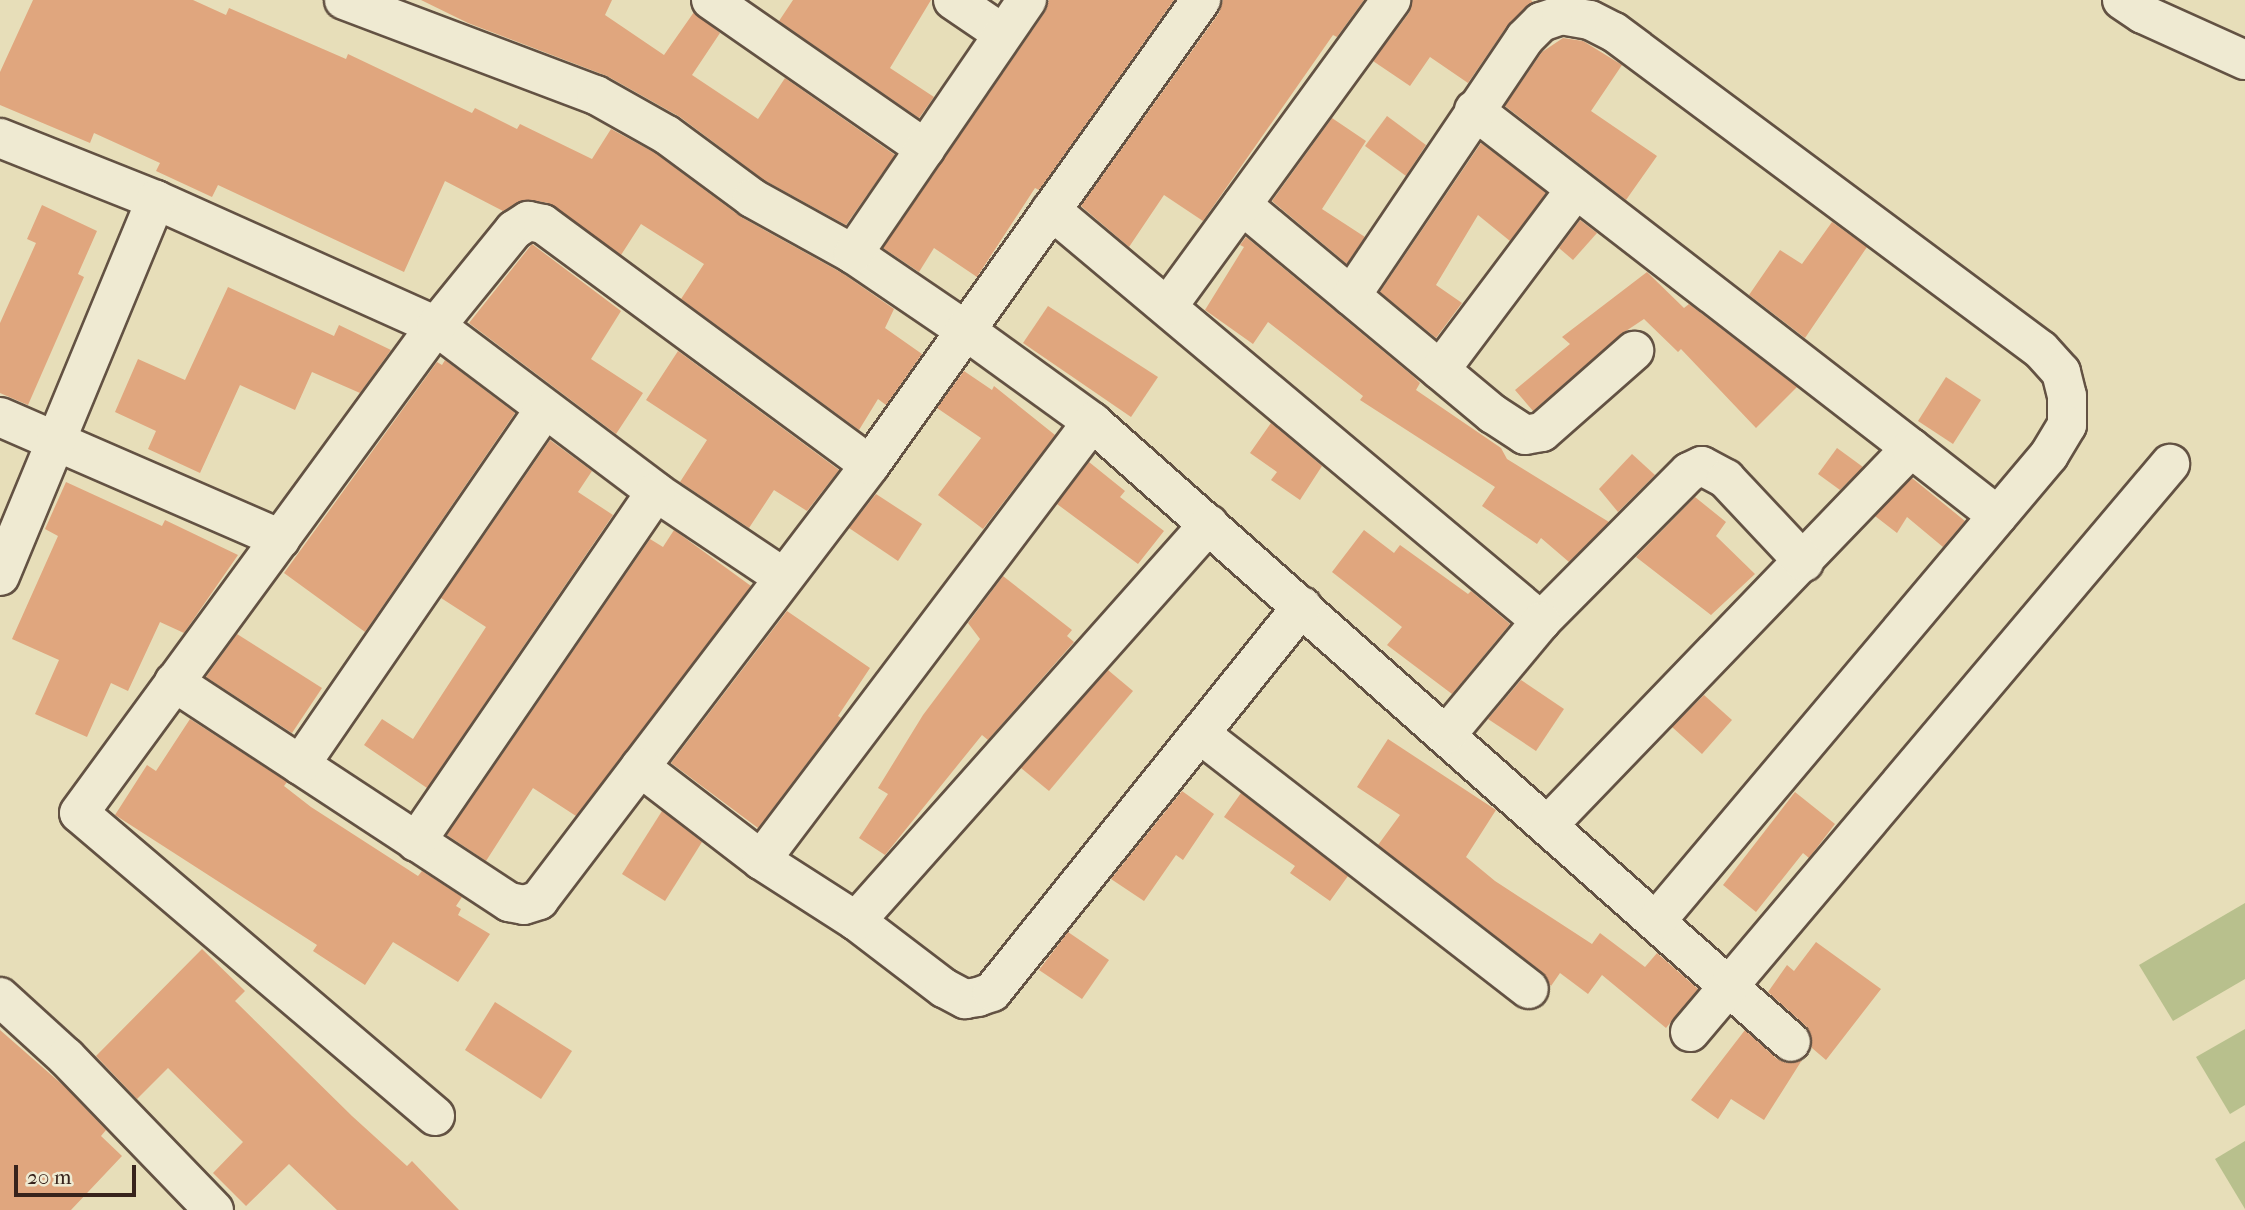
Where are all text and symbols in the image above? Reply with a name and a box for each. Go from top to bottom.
scale bar [18,1150,140,1194]
text: 20 m [27,1165,71,1189]

